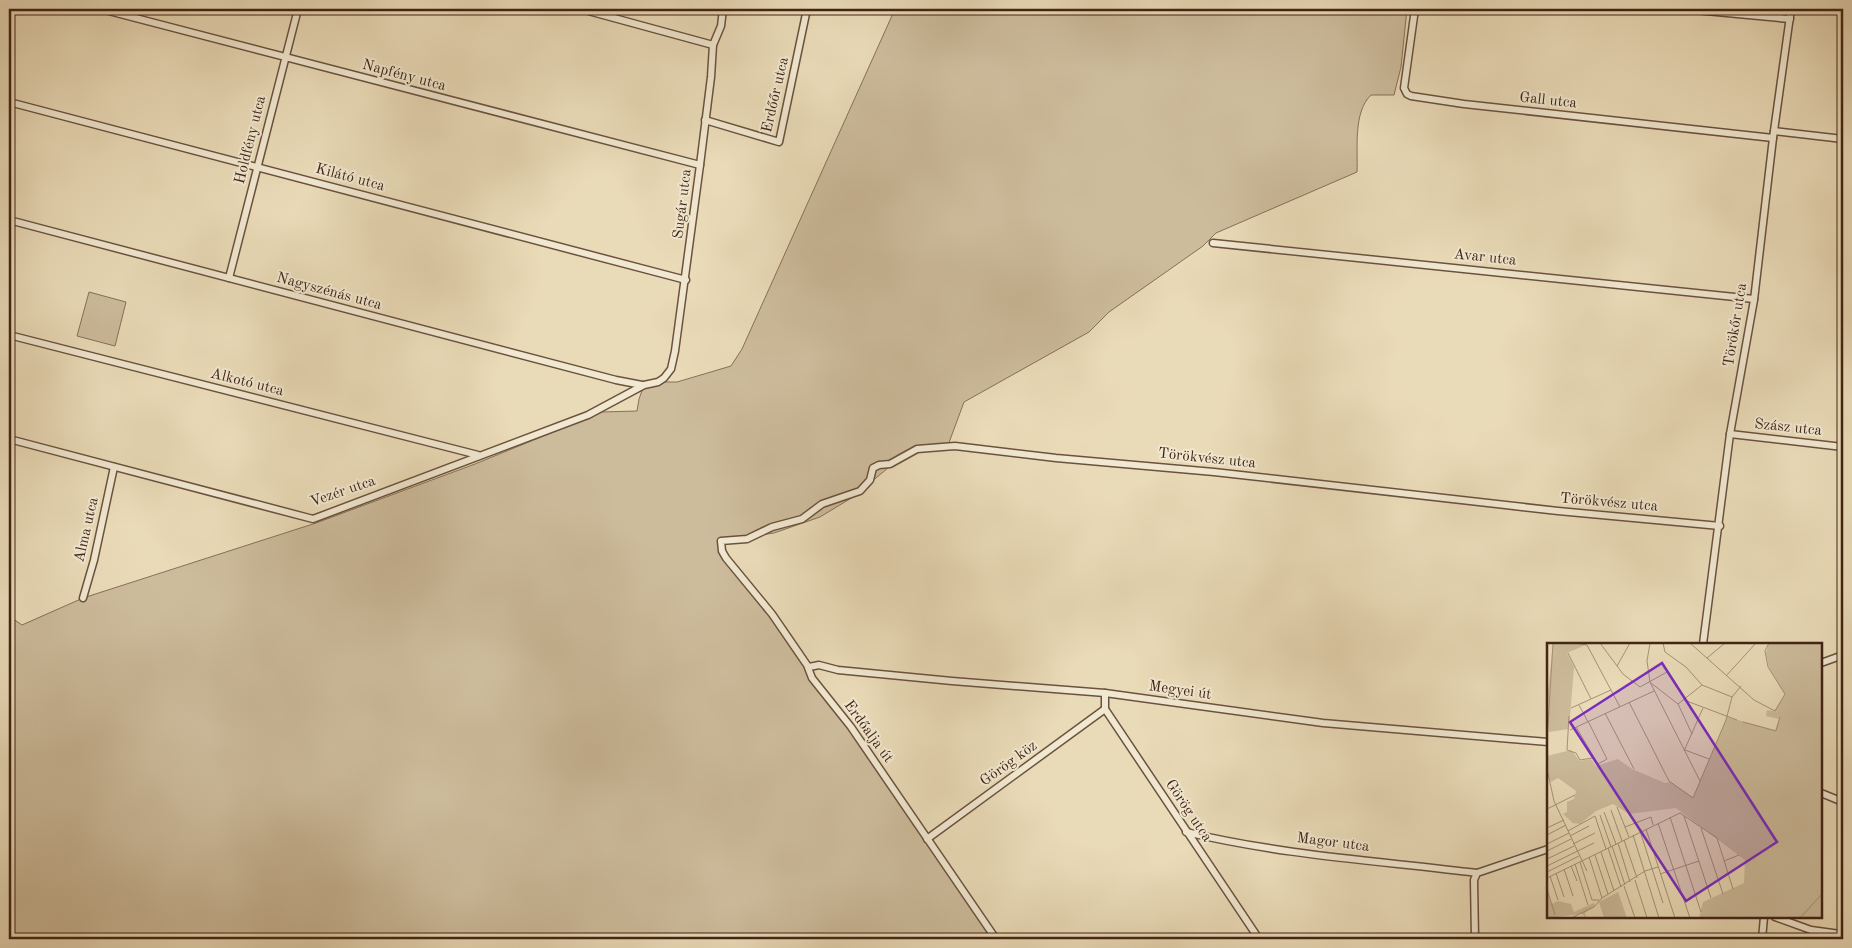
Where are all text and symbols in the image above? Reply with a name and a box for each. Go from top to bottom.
street label: Erdőőr utca [760,55,792,134]
street label: Napfény utca [361,58,448,95]
street label: Gall utca [1519,91,1578,112]
street label: Holdfény utca [233,94,269,186]
street label: Kilátó utca [314,162,387,195]
street label: Sugár utca [671,168,695,240]
street label: Avar utca [1453,247,1518,269]
street label: Nagyszénás utca [275,271,384,313]
street label: Törökőr utca [1722,281,1750,368]
street label: Alkotó utca [209,367,286,399]
street label: Szász utca [1753,417,1823,439]
street label: Törökvész utca [1157,446,1257,472]
street label: Vezér utca [308,474,378,510]
street label: Törökvész utca [1559,491,1659,515]
street label: Alma utca [72,495,102,564]
inset map [1547,643,1822,918]
street label: Megyei út [1148,679,1212,703]
street label: Erdőalja út [841,698,895,766]
street label: Görög köz [978,739,1040,789]
street label: Görög utca [1162,777,1214,845]
street label: Magor utca [1296,831,1371,855]

